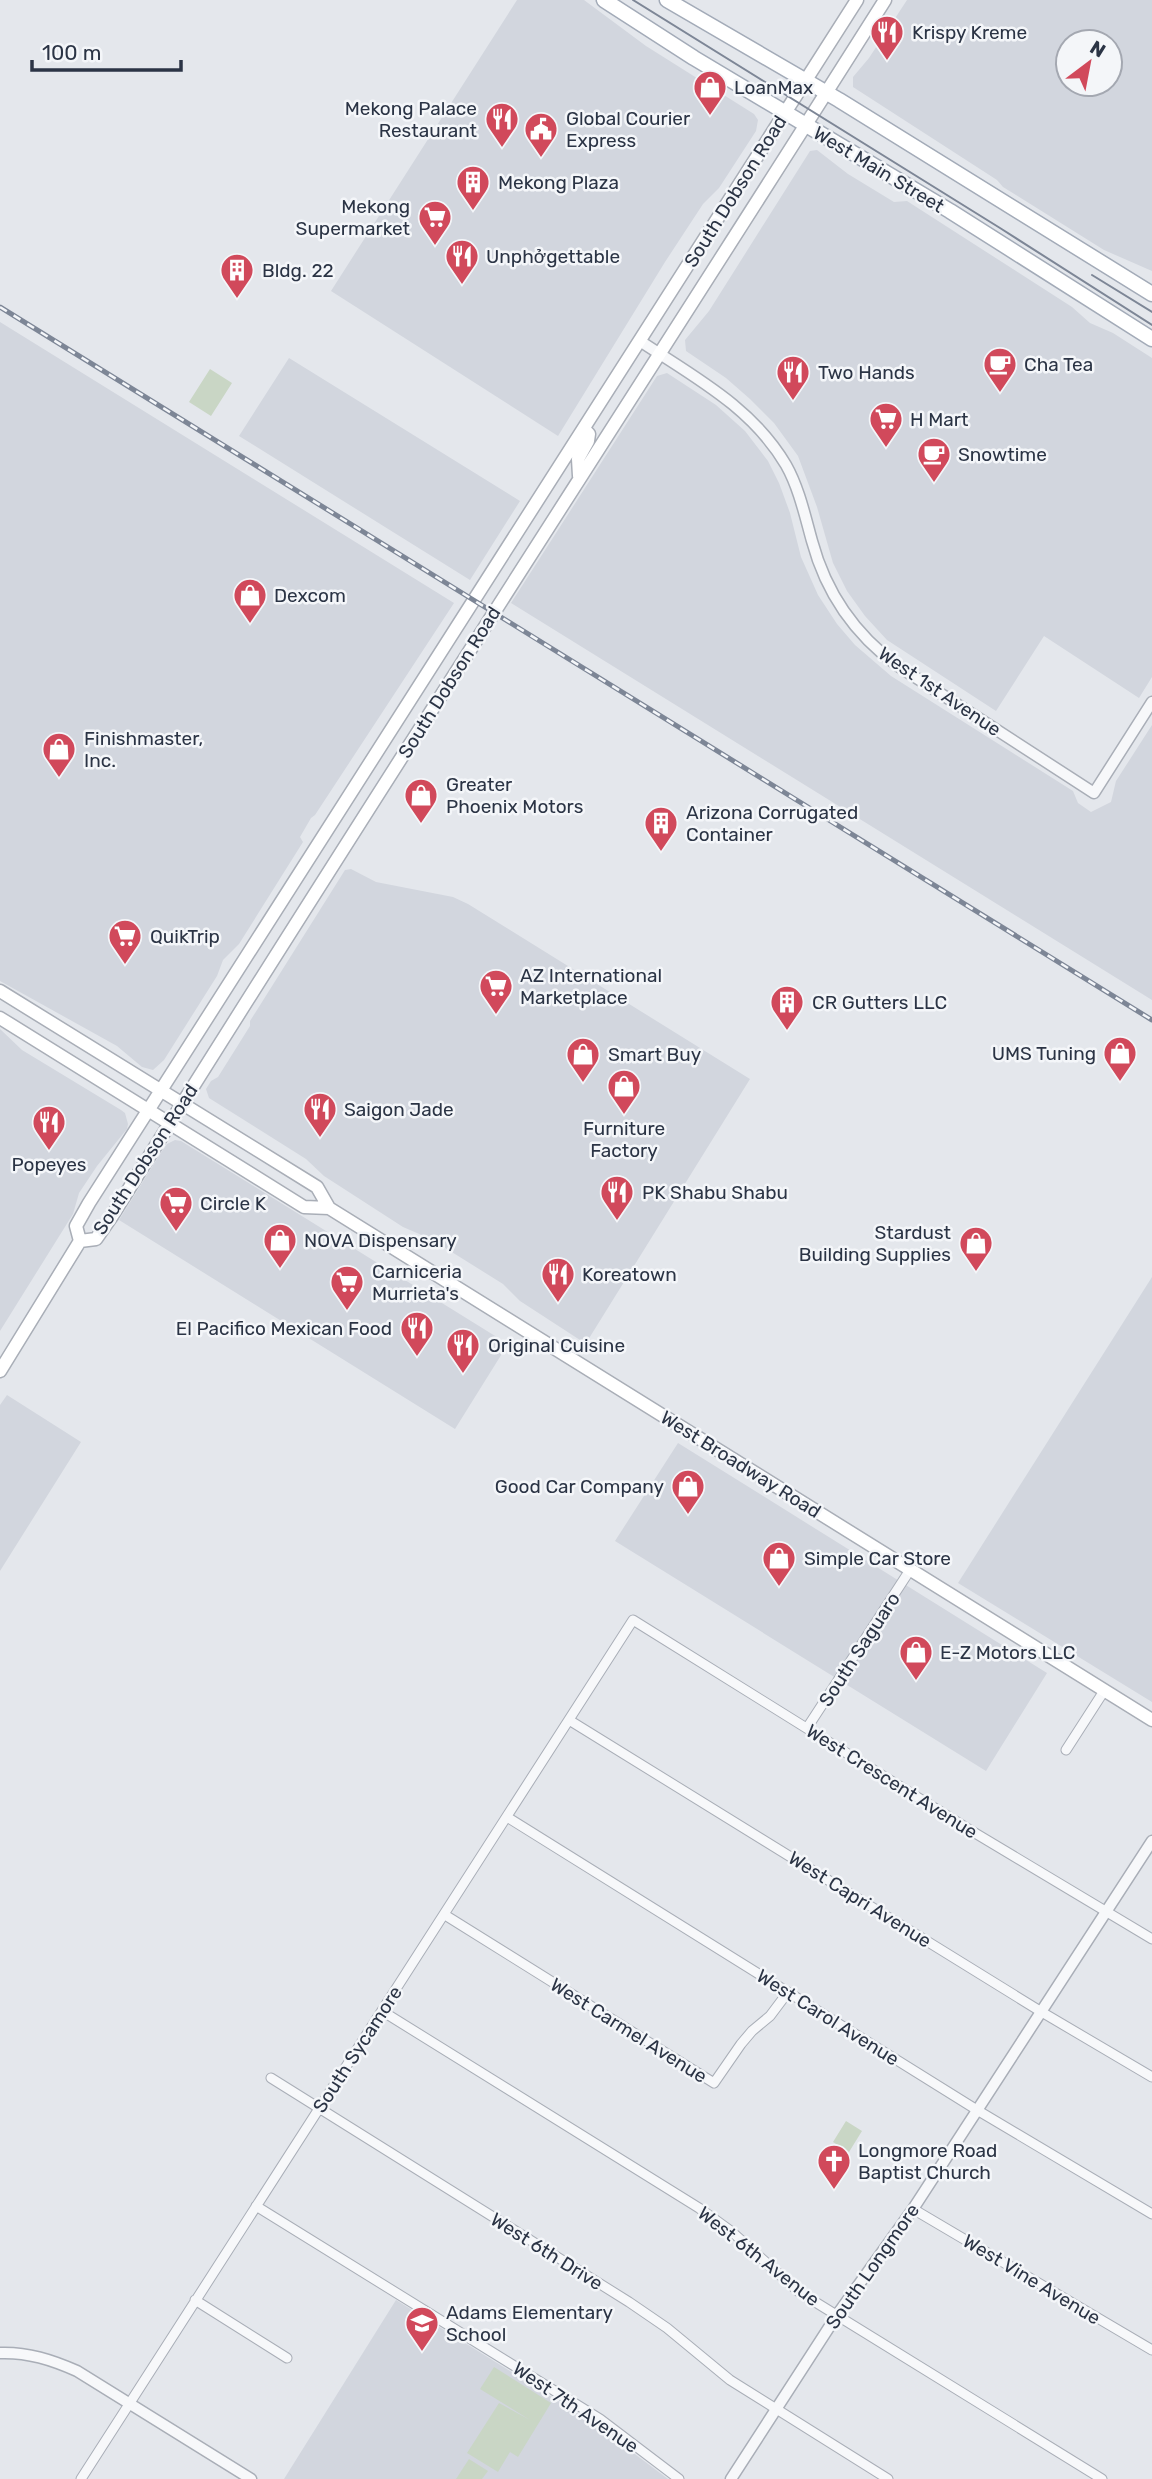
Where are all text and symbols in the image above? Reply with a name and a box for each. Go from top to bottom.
restaurant icon: Krispy Kreme [868,13,906,62]
place label: Krispy Kreme [912,21,1027,44]
scale bar [32,28,180,72]
north arrow [1054,28,1124,98]
text: N [1086,36,1110,62]
text: 100 m [42,40,101,65]
shop icon: LoanMax [691,68,729,117]
place label: LoanMax [734,76,813,99]
place label: Mekong Palace Restaurant [345,97,478,142]
restaurant icon: Mekong Palace Restaurant [483,100,521,149]
place label: Global Courier Express [566,107,691,152]
public building icon: Global Courier Express [522,110,560,159]
street label: South Dobson Road [679,111,792,272]
street label: West Main Street [809,121,949,218]
building icon: Mekong Plaza [454,163,492,212]
place label: Mekong Plaza [498,171,619,194]
place label: Mekong Supermarket [296,195,411,240]
supermarket icon: Mekong Supermarket [416,198,454,247]
restaurant icon: Unphởgettable [443,237,481,286]
place label: Unphởgettable [486,245,620,268]
building icon: Bldg. 22 [218,251,256,300]
place label: Bldg. 22 [262,259,334,282]
cafe icon: Cha Tea [981,345,1019,394]
restaurant icon: Two Hands [774,353,812,402]
place label: Cha Tea [1024,353,1093,376]
place label: Two Hands [818,361,915,384]
supermarket icon: H Mart [867,400,905,449]
place label: H Mart [910,408,969,431]
cafe icon: Snowtime [915,435,953,484]
place label: Snowtime [958,443,1047,466]
shop icon: Dexcom [231,576,269,625]
place label: Dexcom [274,584,346,607]
street label: South Dobson Road [393,602,506,763]
street label: West 1st Avenue [874,642,1005,741]
place label: Finishmaster, Inc. [84,727,203,772]
shop icon: Finishmaster, Inc. [40,730,78,779]
place label: Greater Phoenix Motors [446,773,583,818]
shop icon: Greater Phoenix Motors [402,776,440,825]
place label: Arizona Corrugated Container [686,801,858,846]
building icon: Arizona Corrugated Container [642,804,680,853]
supermarket icon: QuikTrip [106,917,144,966]
place label: QuikTrip [150,925,220,948]
place label: AZ International Marketplace [520,964,662,1009]
supermarket icon: AZ International Marketplace [477,967,515,1016]
building icon: CR Gutters LLC [768,983,806,1032]
place label: CR Gutters LLC [812,991,947,1014]
shop icon: UMS Tuning [1101,1034,1139,1083]
shop icon: Smart Buy [564,1035,602,1084]
place label: UMS Tuning [992,1042,1096,1065]
place label: Smart Buy [608,1043,701,1066]
shop icon: Furniture Factory [605,1067,643,1116]
street label: South Dobson Road [88,1080,203,1239]
restaurant icon: Saigon Jade [301,1090,339,1139]
place label: Saigon Jade [344,1098,454,1121]
restaurant icon: Popeyes [30,1103,68,1152]
place label: Furniture Factory [583,1117,665,1162]
place label: Popeyes [11,1153,87,1176]
restaurant icon: PK Shabu Shabu [598,1173,636,1222]
place label: PK Shabu Shabu [642,1181,788,1204]
supermarket icon: Circle K [157,1184,195,1233]
place label: Circle K [200,1192,267,1215]
shop icon: NOVA Dispensary [261,1221,299,1270]
place label: Stardust Building Supplies [799,1221,952,1266]
shop icon: Stardust Building Supplies [957,1224,995,1273]
place label: NOVA Dispensary [304,1229,457,1252]
restaurant icon: Koreatown [539,1255,577,1304]
place label: Carniceria Murrieta's [372,1260,462,1305]
supermarket icon: Carniceria Murrieta's [328,1263,366,1312]
place label: Koreatown [582,1263,677,1286]
restaurant icon: El Pacifico Mexican Food [398,1309,436,1358]
place label: El Pacifico Mexican Food [176,1317,392,1340]
restaurant icon: Original Cuisine [444,1326,482,1375]
place label: Original Cuisine [488,1334,625,1357]
street label: West Broadway Road [656,1406,825,1523]
shop icon: Good Car Company [669,1467,707,1516]
place label: Good Car Company [495,1475,664,1498]
shop icon: Simple Car Store [760,1539,798,1588]
place label: Simple Car Store [804,1547,951,1570]
street label: South Saguaro [814,1588,905,1711]
shop icon: E-Z Motors LLC [897,1633,935,1682]
place label: E-Z Motors LLC [940,1641,1075,1664]
street label: West Crescent Avenue [802,1719,982,1844]
street label: West Capri Avenue [784,1846,935,1953]
street label: West Carol Avenue [752,1964,903,2071]
street label: West Carmel Avenue [546,1973,711,2088]
street label: South Sycamore [308,1982,407,2117]
place label: Longmore Road Baptist Church [858,2139,997,2184]
church icon: Longmore Road Baptist Church [815,2142,853,2191]
street label: South Longmore [821,2199,924,2333]
street label: West 6th Avenue [693,2202,824,2311]
street label: West 6th Drive [486,2208,607,2295]
street label: West Vine Avenue [959,2229,1105,2330]
place label: Adams Elementary School [446,2301,613,2346]
school or university icon: Adams Elementary School [403,2304,441,2353]
street label: West 7th Avenue [508,2357,643,2458]

